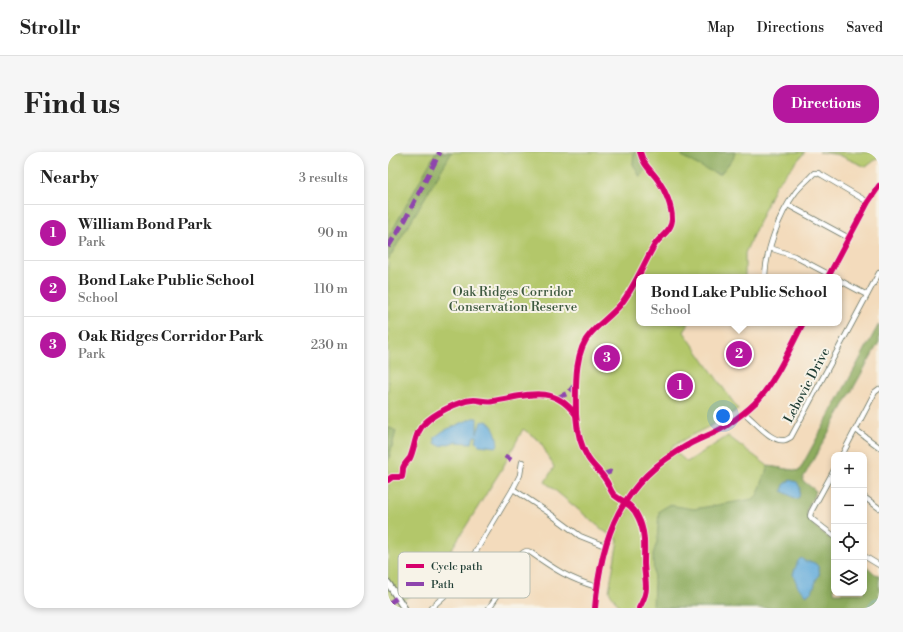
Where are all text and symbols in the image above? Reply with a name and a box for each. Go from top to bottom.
text: Strollr [20,16,81,40]
text: Map [707,19,735,37]
text: Directions [757,19,824,37]
text: Saved [846,19,883,37]
button: Directions [773,85,879,123]
text: Find us [24,87,120,122]
text: Nearby [40,167,99,189]
text: 3 results [299,170,348,186]
text: William Bond Park [78,215,212,234]
text: 1 [50,225,56,241]
text: 90 m [317,225,348,241]
text: Park [78,234,105,250]
text: Bond Lake Public School [78,271,254,290]
popup [636,274,842,326]
text: 2 [49,281,57,297]
text: 110 m [314,281,348,297]
text: Bond Lake Public School [651,283,827,302]
park label: Oak Ridges Corridor Conservation Reserve [449,284,578,315]
text: School [78,290,118,306]
text: School [651,302,691,318]
text: Oak Ridges Corridor Park [78,327,264,346]
text: 3 [49,337,57,353]
text: 230 m [311,337,348,353]
pin: 2 [726,339,752,369]
pin: 3 [594,343,620,373]
street label: Lebovic Drive [780,345,834,426]
text: Park [78,346,105,362]
pin: 1 [667,371,693,401]
your location [713,406,733,426]
map controls [831,452,867,596]
button: + [831,452,867,488]
button: − [831,488,867,524]
button: locate [831,524,867,560]
legend [398,552,530,598]
text: Cycle path [431,560,483,574]
button: layers [831,560,867,596]
text: Path [431,578,455,592]

